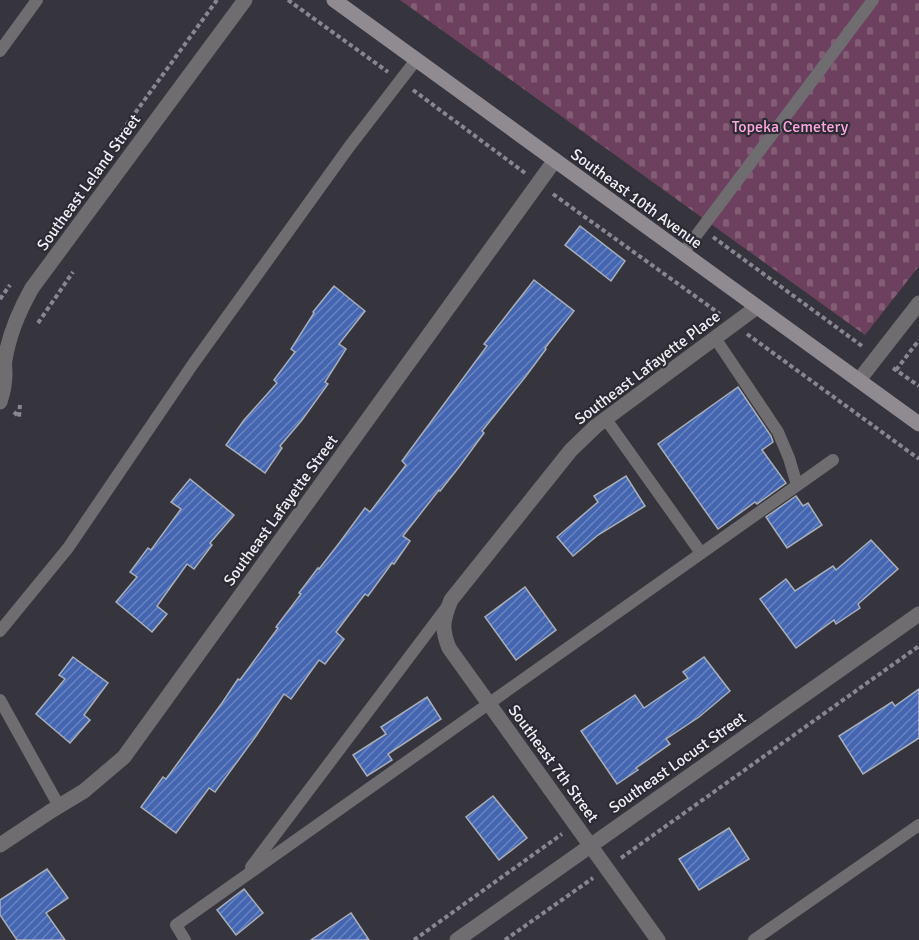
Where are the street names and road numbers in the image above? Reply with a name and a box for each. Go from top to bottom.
street label: Southeast Leland Street [33,110,145,255]
street label: Southeast 10th Avenue [567,144,706,253]
street label: Southeast Lafayette Place [571,306,724,429]
street label: Southeast Lafayette Street [219,431,343,590]
street label: Southeast 7th Street [504,701,603,827]
street label: Southeast Locust Street [605,708,750,818]

